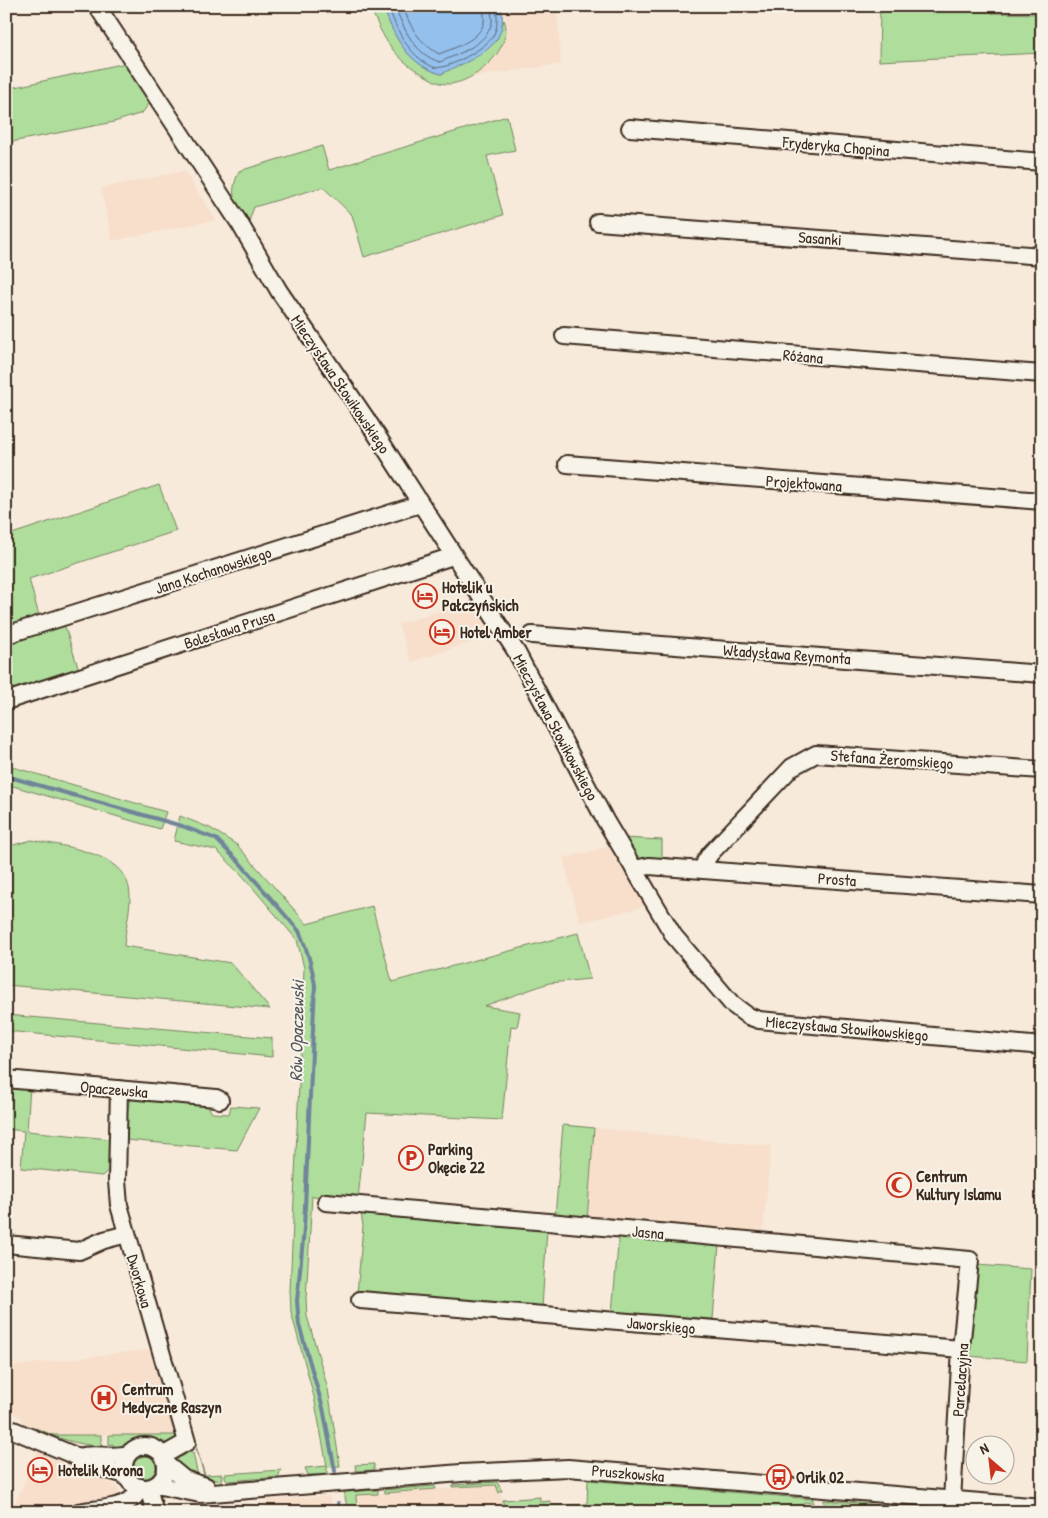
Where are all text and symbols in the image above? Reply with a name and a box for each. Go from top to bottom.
street label: Fryderyka Chopina [781,130,890,162]
street label: Sasanki [798,226,842,250]
street label: Mieczysława Słowikowskiego [286,310,396,458]
street label: Różana [782,343,824,369]
street label: Projektowana [765,469,843,497]
street label: Jana Kochanowskiego [152,541,274,599]
place label: Hotelik u Pałczyńskich [442,576,519,617]
hotel icon: Hotelik u Pałczyńskich [412,583,438,609]
street label: Bolesława Prusa [181,604,277,654]
hotel icon: Hotel Amber [429,619,455,645]
place label: Hotel Amber [460,621,532,643]
street label: Władysława Reymonta [722,639,852,669]
street label: Mieczysława Słowikowskiego [508,650,604,805]
street label: Stefana Żeromskiego [830,744,955,774]
street label: Prosta [817,867,857,891]
water label: Rów Opaczewski [283,978,310,1082]
street label: Mieczysława Słowikowskiego [765,1010,930,1046]
street label: Opaczewska [79,1075,149,1103]
place label: Parking Okęcie 22 [428,1138,485,1178]
parking icon: Parking Okęcie 22 [398,1145,424,1171]
place label: Centrum Kultury Islamu [916,1165,1002,1206]
mosque icon: Centrum Kultury Islamu [886,1172,912,1198]
street label: Jasna [631,1220,665,1244]
street label: Dworkowa [122,1252,158,1310]
street label: Jaworskiego [626,1311,697,1339]
street label: Parcelacyjna [946,1343,974,1417]
place label: Centrum Medyczne Raszyn [122,1378,222,1419]
hospital icon: Centrum Medyczne Raszyn [91,1385,117,1411]
north arrow [966,1436,1016,1486]
text: N [976,1438,992,1458]
hotel icon: Hotelik Korona [27,1457,53,1483]
place label: Hotelik Korona [58,1459,144,1481]
street label: Pruszkowska [591,1459,665,1487]
bus stop icon: Orlik 02 [766,1464,792,1490]
place label: Orlik 02 [796,1466,844,1488]

